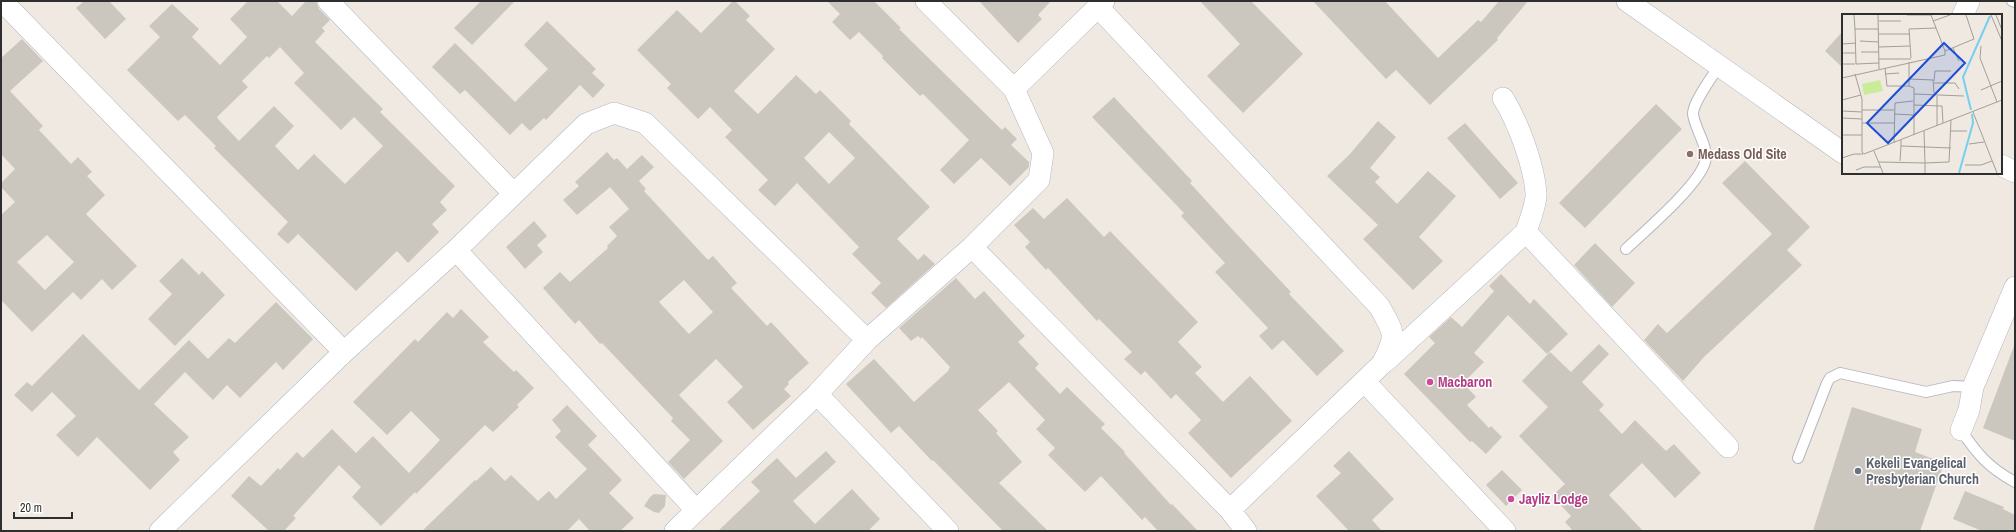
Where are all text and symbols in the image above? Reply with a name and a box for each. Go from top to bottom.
inset map [1842,14,2002,174]
place label: Medass Old Site [1698,145,1787,163]
marker: Medass Old Site [1685,149,1695,159]
place label: Macbaron [1438,373,1492,391]
marker: Macbaron [1425,377,1435,387]
place label: Kekeli Evangelical Presbyterian Church [1866,454,1979,488]
marker: Kekeli Evangelical Presbyterian Church [1853,466,1863,476]
place label: Jayliz Lodge [1519,490,1588,508]
scale bar [14,494,72,520]
marker: Jayliz Lodge [1506,494,1516,504]
text: 20 m [20,500,42,516]

